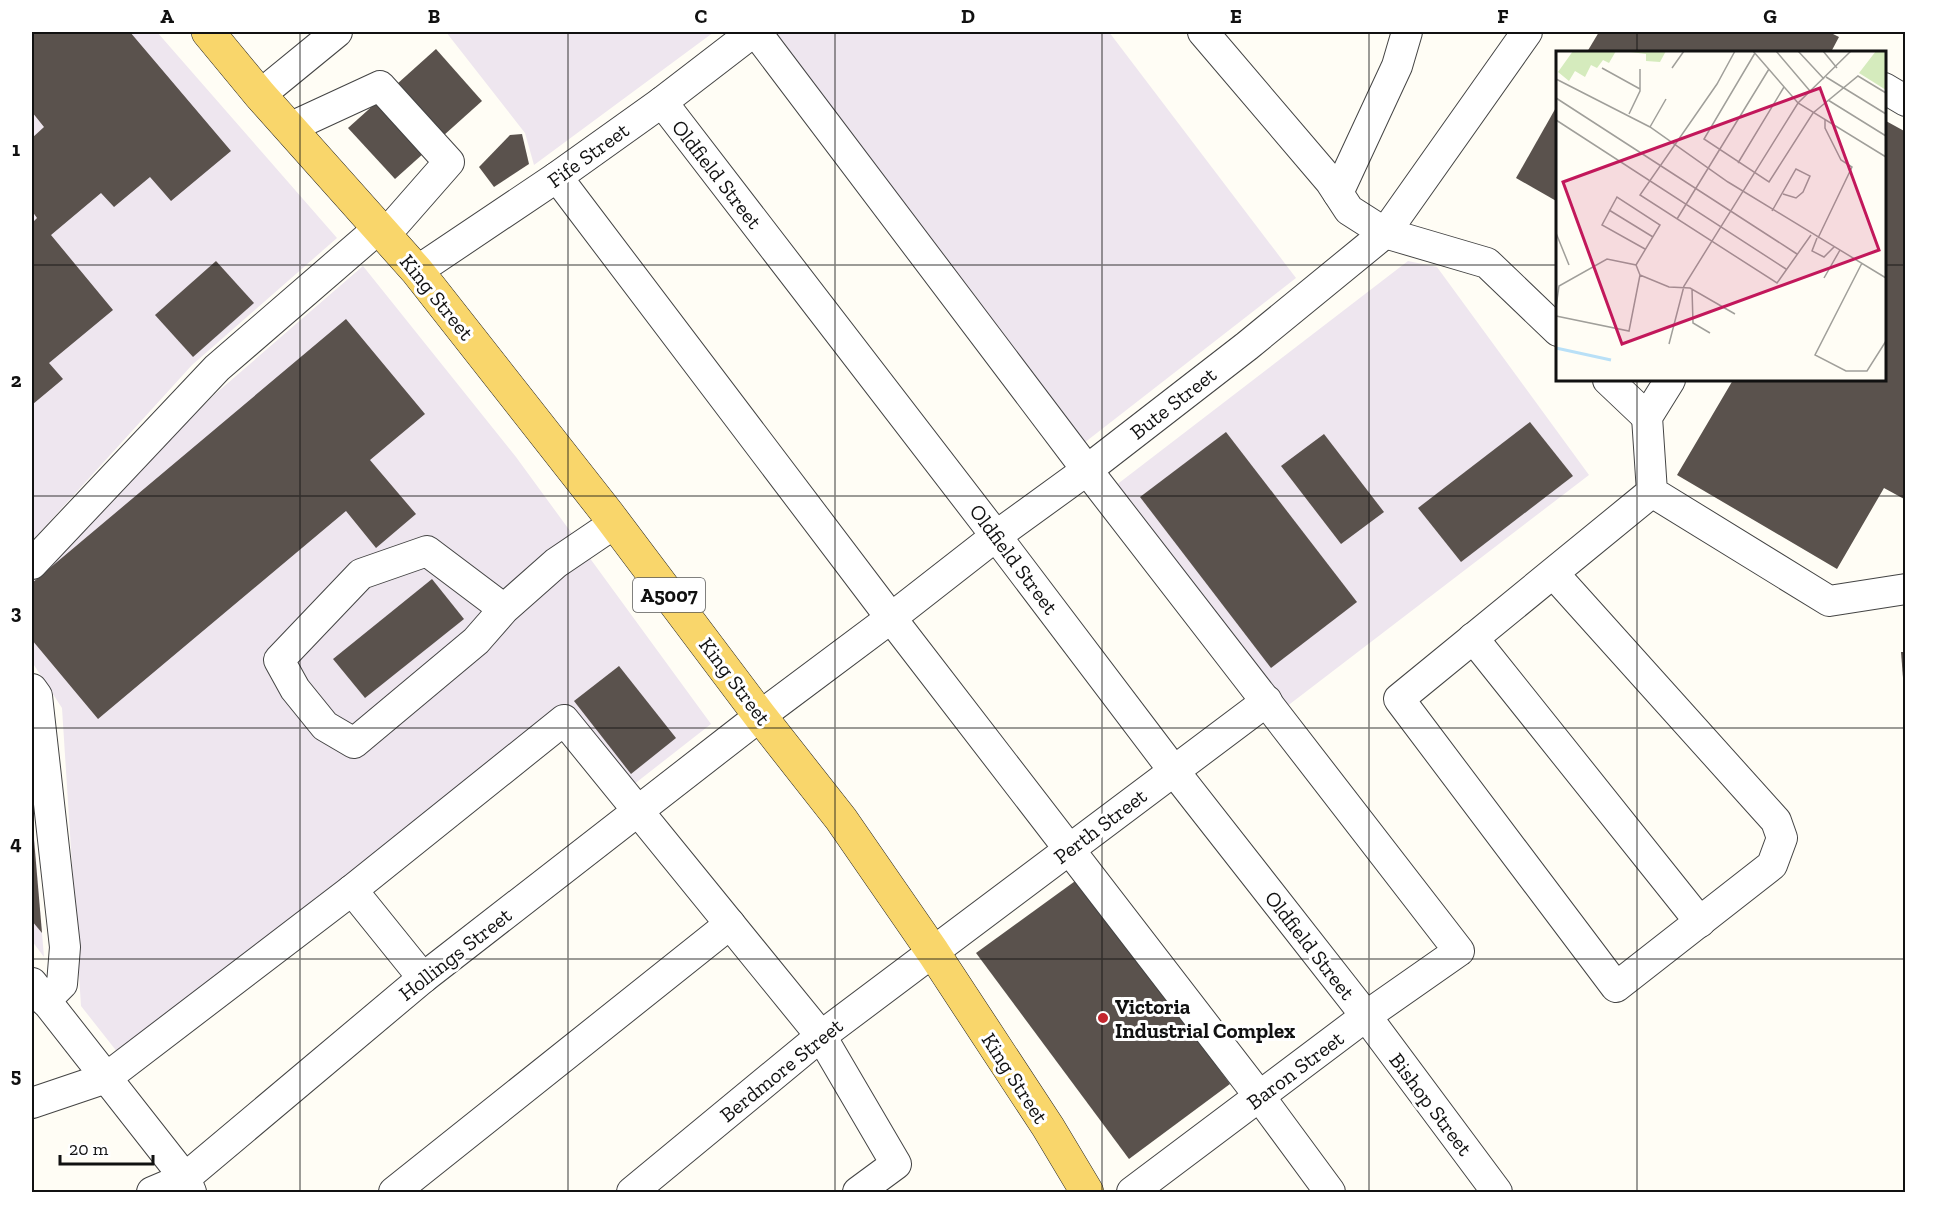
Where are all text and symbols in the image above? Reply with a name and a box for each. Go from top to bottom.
text: A [160,4,174,28]
text: B [428,4,440,28]
text: C [695,4,708,28]
text: D [961,4,975,28]
text: E [1230,4,1242,28]
text: F [1497,4,1509,28]
text: G [1763,4,1777,28]
inset map [1556,51,1886,381]
street label: Oldfield Street [667,115,767,234]
street label: Fife Street [543,117,634,193]
text: 1 [12,137,20,161]
street label: King Street [395,249,479,345]
street label: Bute Street [1125,362,1221,444]
text: 2 [11,368,22,392]
street label: Oldfield Street [965,499,1064,619]
road number: A5007 [633,578,705,612]
text: 3 [11,600,22,624]
street label: King Street [694,632,776,730]
street label: Perth Street [1049,783,1152,869]
text: 4 [10,831,22,855]
street label: Oldfield Street [1260,886,1360,1005]
street label: Hollings Street [394,902,516,1006]
place label: Victoria Industrial Complex [1115,994,1295,1043]
marker: Victoria Industrial Complex [1096,1011,1110,1025]
street label: Berdmore Street [715,1013,848,1127]
street label: Baron Street [1242,1025,1348,1114]
street label: King Street [976,1028,1054,1128]
street label: Bishop Street [1384,1048,1478,1160]
text: 5 [11,1063,21,1087]
scale bar [60,1128,153,1166]
text: 20 m [69,1138,109,1160]

